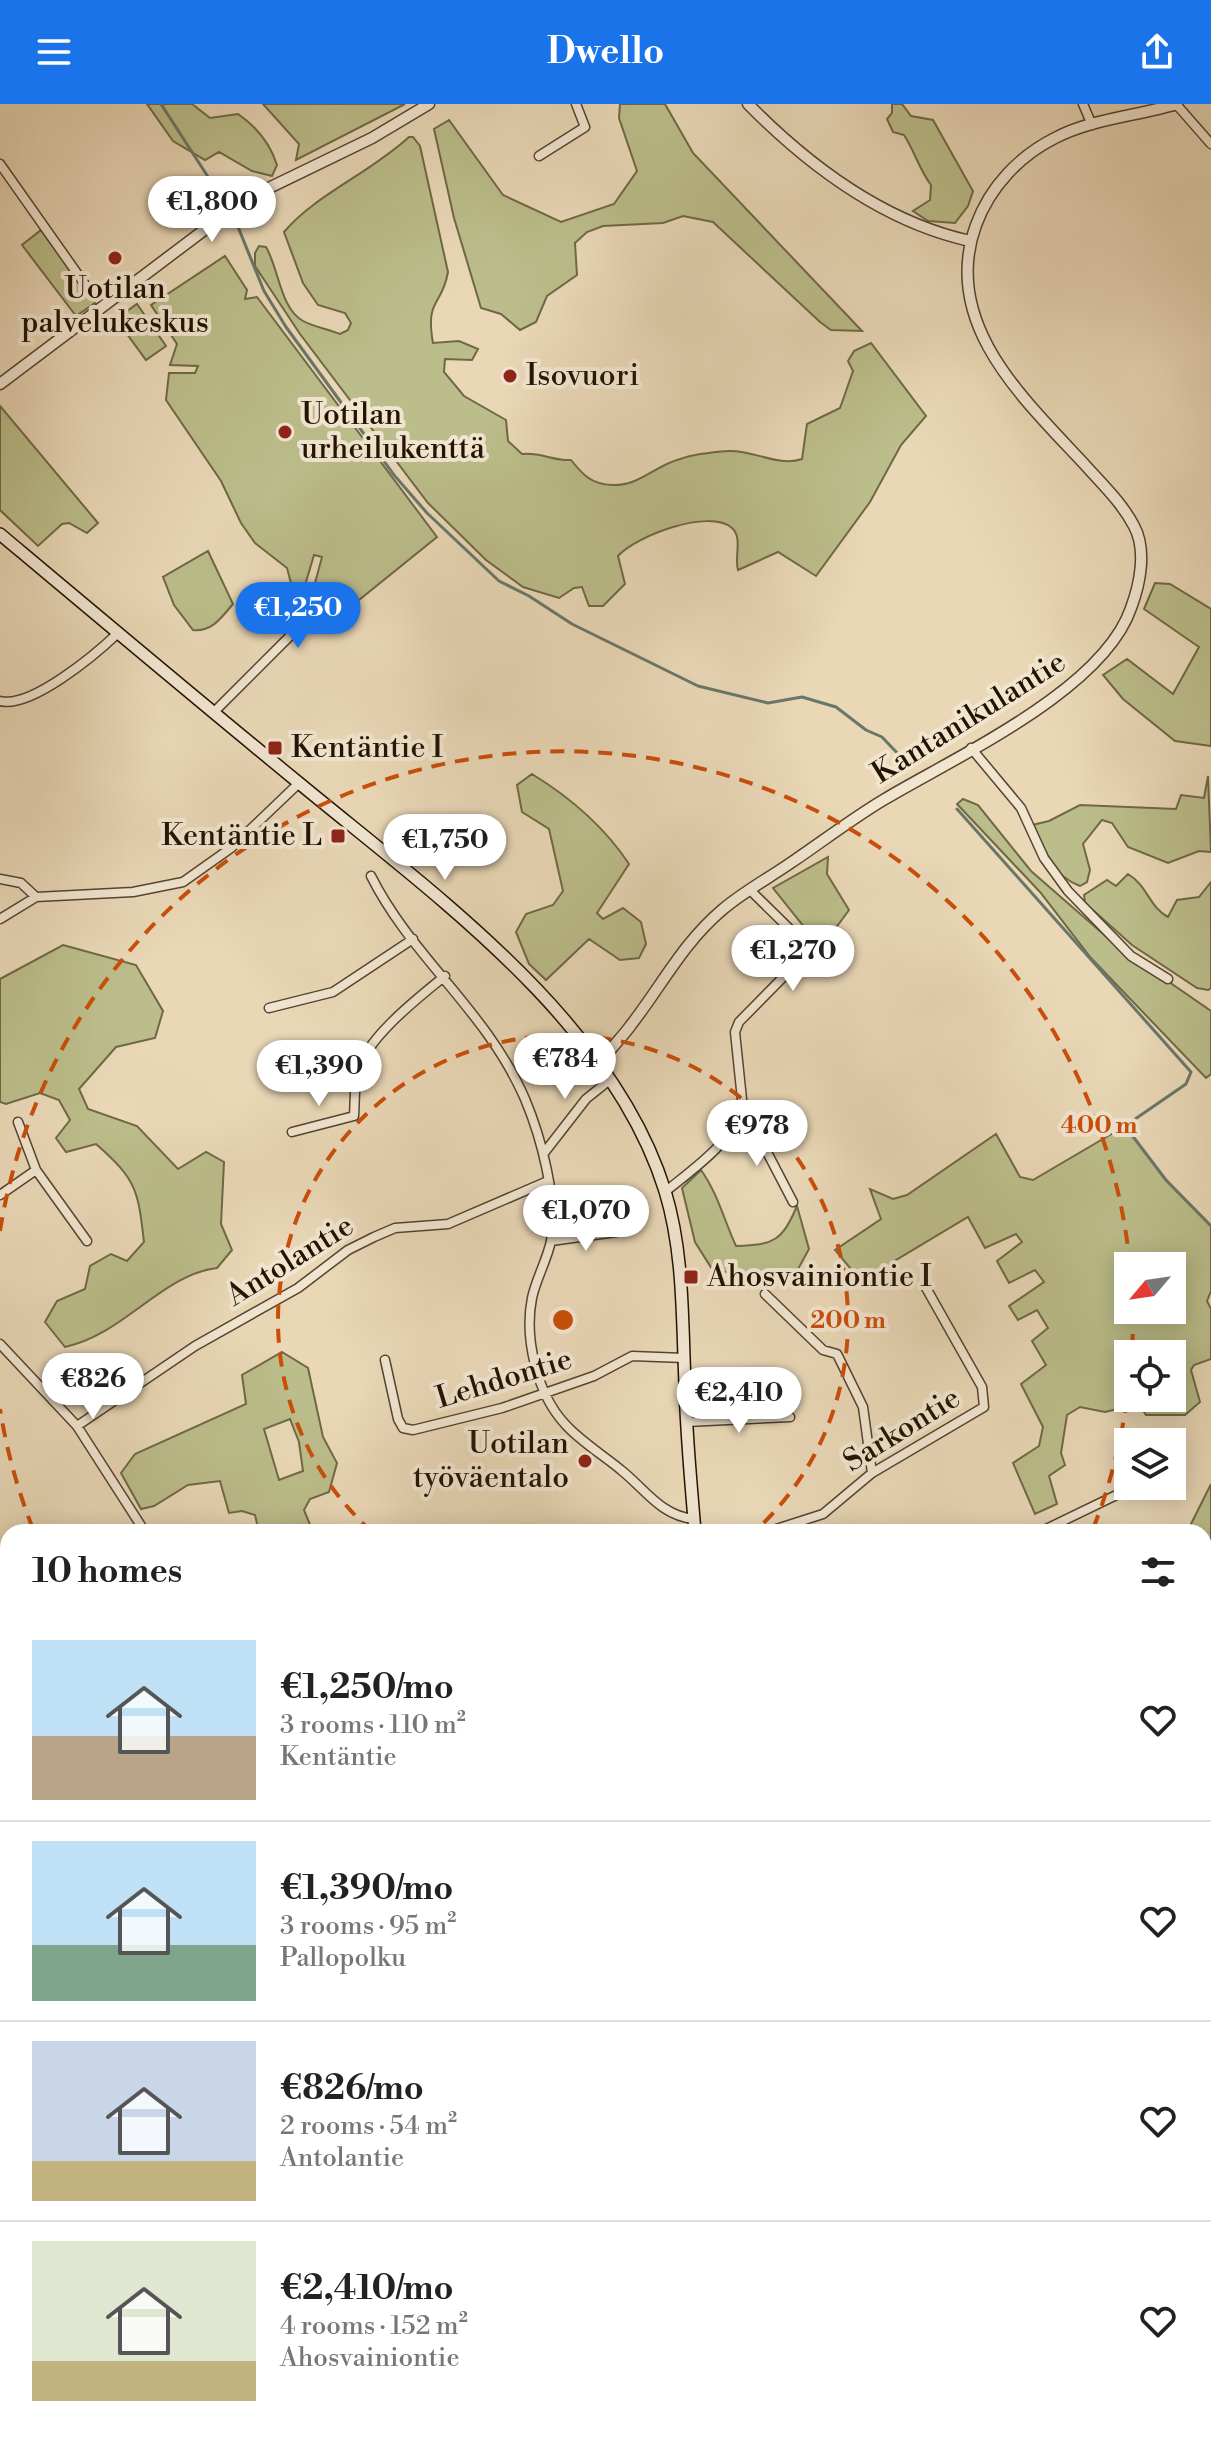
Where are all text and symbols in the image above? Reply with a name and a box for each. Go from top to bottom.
icon: menu [32,30,76,74]
text: Dwello [547,30,664,75]
icon: share [1135,30,1179,74]
pin: €1,800 [147,176,277,244]
text: €1,800 [166,186,258,218]
marker: Uotilan palvelukeskus [106,249,124,267]
place label: Uotilan palvelukeskus [21,270,209,342]
place label: Isovuori [526,357,639,395]
marker: Isovuori [501,367,519,385]
place label: Uotilan urheilukenttä [301,396,486,468]
marker: Uotilan urheilukenttä [276,423,294,441]
pin: €1,250 [233,582,363,650]
text: €1,250 [254,592,343,624]
street label: Kantanikulantie [865,643,1073,793]
place label: Kentäntie I [291,729,444,767]
marker: Kentäntie I [266,739,284,757]
pin: €1,750 [380,814,510,882]
place label: Kentäntie L [161,817,322,855]
text: €1,750 [401,824,489,856]
marker: Kentäntie L [329,827,347,845]
pin: €1,270 [728,925,858,993]
text: €1,270 [749,935,837,967]
pin: €784 [518,1033,612,1101]
pin: €1,390 [254,1040,384,1108]
text: €784 [532,1043,598,1075]
text: €1,390 [275,1050,363,1082]
pin: €978 [710,1100,804,1168]
text: €978 [725,1110,789,1142]
text: 400 m [1061,1111,1137,1141]
pin: €1,070 [521,1185,651,1253]
text: €1,070 [541,1195,631,1227]
street label: Antolantie [218,1207,361,1316]
north arrow [1114,1252,1186,1324]
map controls [1114,1252,1186,1500]
place label: Ahosvainiontie I [706,1258,932,1296]
marker: Ahosvainiontie I [682,1268,700,1286]
centre of rings [549,1306,577,1334]
text: 200 m [810,1306,886,1336]
street label: Lehdontie [431,1340,577,1418]
button: locate [1114,1340,1186,1412]
pin: €826 [46,1353,140,1421]
text: €826 [60,1363,126,1395]
pin: €2,410 [674,1367,804,1435]
text: €2,410 [695,1377,783,1409]
street label: Sarkontie [837,1379,967,1481]
place label: Uotilan työväentalo [413,1425,569,1497]
button: layers [1114,1428,1186,1500]
marker: Uotilan työväentalo [576,1452,594,1470]
icon: filters [1136,1550,1180,1594]
text: 10 homes [32,1551,182,1593]
text: €1,250/mo [280,1667,454,1709]
icon: home [96,1672,192,1768]
icon: heart [1136,1698,1180,1742]
text: 3 rooms · 110 m² [280,1709,466,1741]
text: Kentäntie [280,1741,397,1773]
text: €1,390/mo [280,1868,453,1910]
icon: home [96,1873,192,1969]
icon: heart [1136,1899,1180,1943]
text: 3 rooms · 95 m² [280,1910,456,1942]
text: Pallopolku [280,1942,406,1974]
text: €826/mo [280,2068,424,2110]
icon: home [96,2073,192,2169]
icon: heart [1136,2099,1180,2143]
text: 2 rooms · 54 m² [280,2110,457,2142]
text: Antolantie [280,2142,404,2174]
text: €2,410/mo [280,2268,454,2310]
icon: home [96,2273,192,2369]
icon: heart [1136,2299,1180,2343]
text: 4 rooms · 152 m² [280,2310,468,2342]
text: Ahosvainiontie [280,2342,460,2374]

